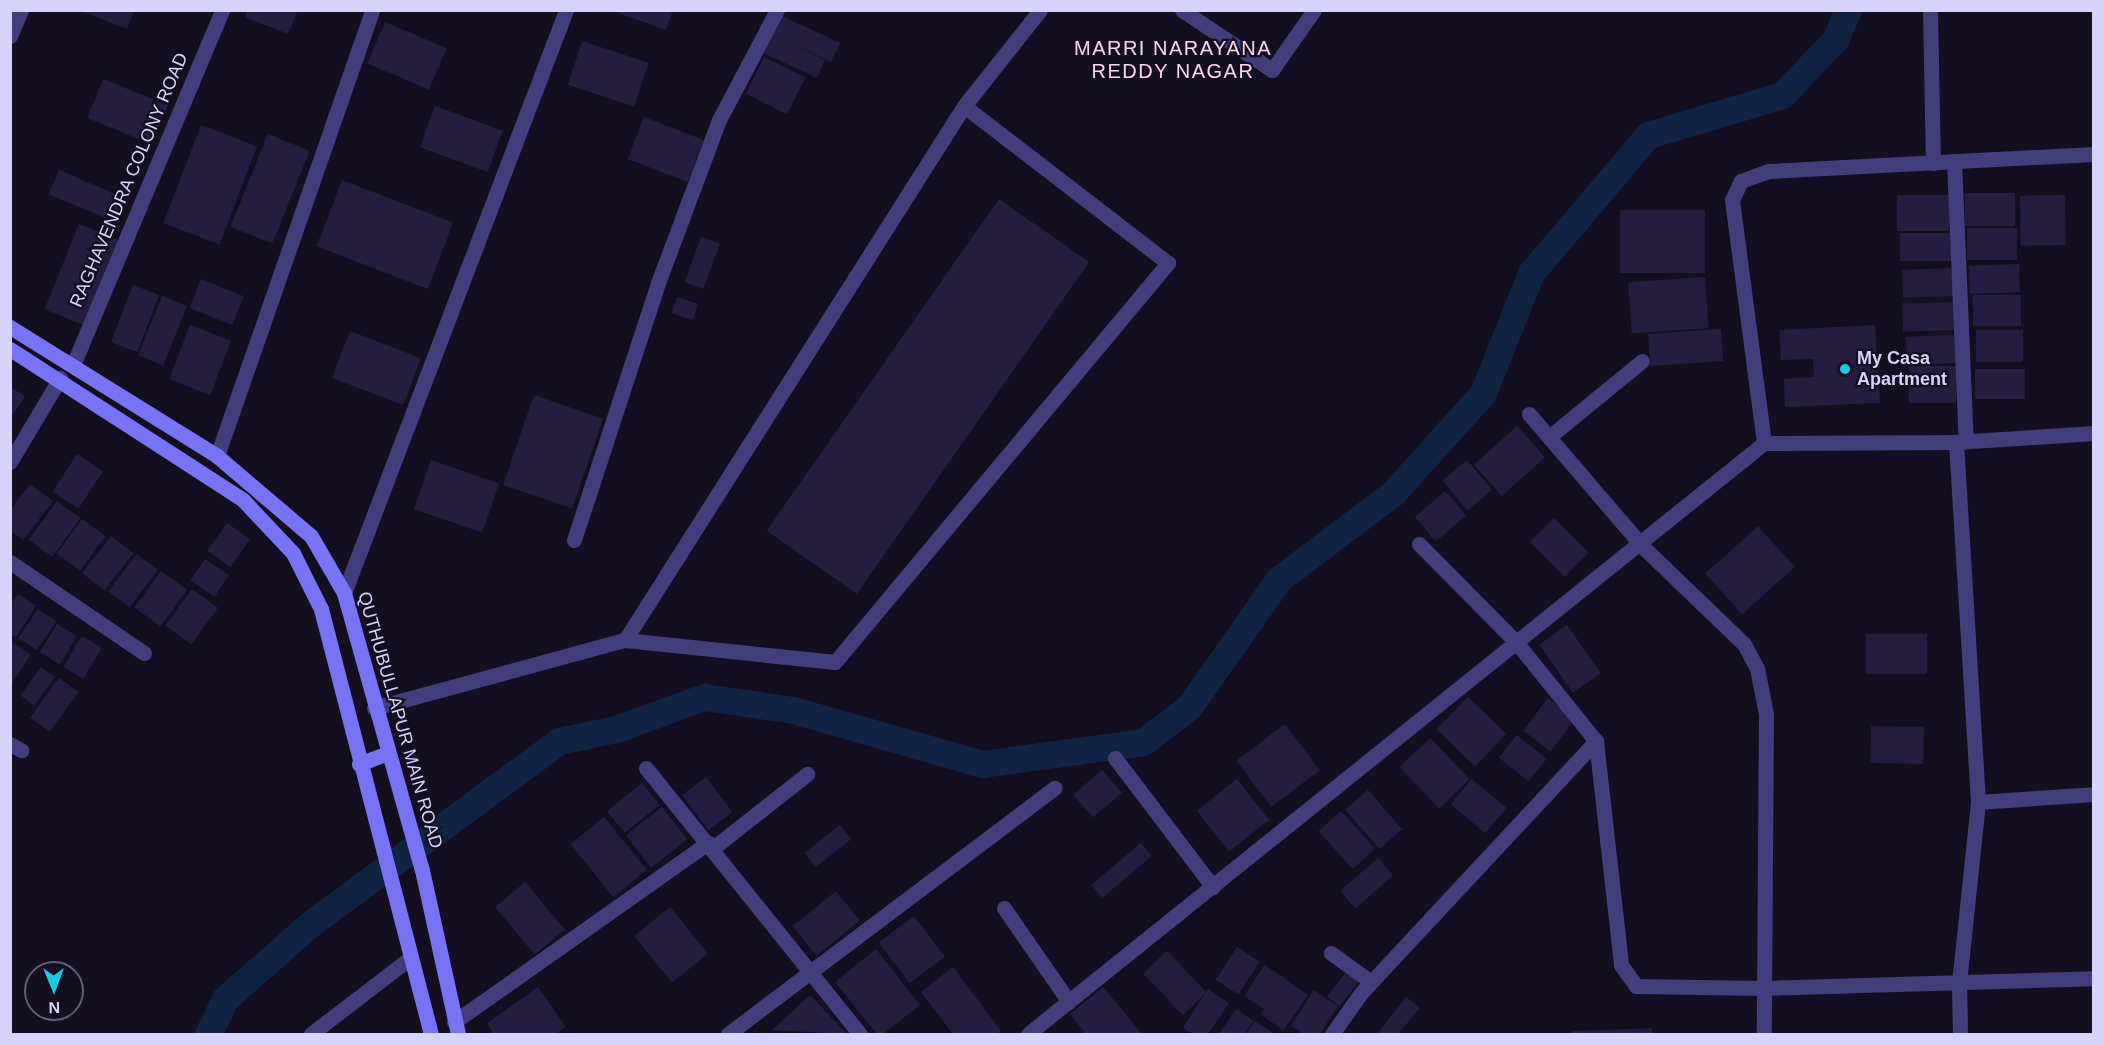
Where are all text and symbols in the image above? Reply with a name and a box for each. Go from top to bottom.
district label: MARRI NARAYANA REDDY NAGAR [1074,37,1272,84]
street label: RAGHAVENDRA COLONY ROAD [65,49,193,311]
place label: My Casa Apartment [1857,348,1947,391]
marker: My Casa Apartment [1838,362,1852,376]
street label: QUTHUBULLAPUR MAIN ROAD [353,589,447,851]
north arrow [24,961,84,1021]
text: N [48,999,60,1016]

